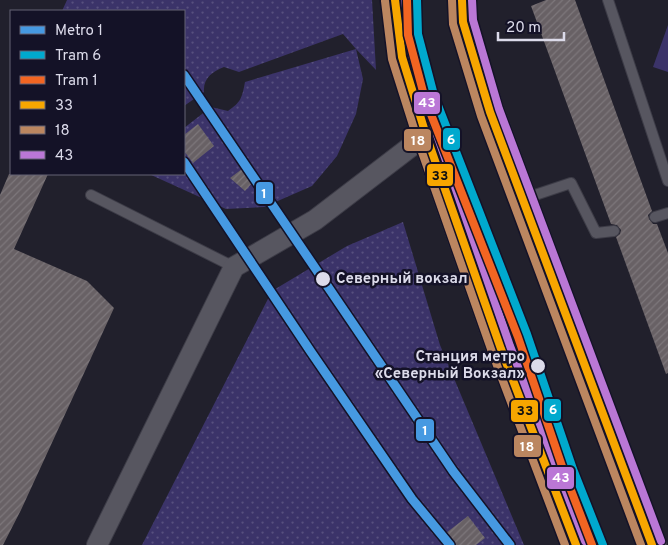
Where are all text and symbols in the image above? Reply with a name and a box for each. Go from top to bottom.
legend [10,10,185,175]
scale bar [498,10,564,42]
text: 20 m [506,19,541,38]
text: Metro 1 [55,22,103,41]
text: Tram 6 [55,47,101,66]
text: Tram 1 [55,72,98,91]
line badge: 43 [413,91,441,115]
text: 43 [418,95,436,112]
text: 33 [55,97,73,116]
text: 18 [55,122,70,141]
line badge: 6 [442,127,461,151]
line badge: 18 [403,128,432,152]
text: 6 [447,132,455,149]
text: 18 [411,133,425,150]
text: 43 [55,147,73,166]
line badge: 33 [426,163,454,187]
text: 33 [432,168,448,185]
line badge: 1 [255,181,274,205]
text: 1 [261,186,267,203]
marker: Северный вокзал [314,270,332,288]
place label: Северный вокзал [336,270,468,289]
place label: Станция метро «Северный Вокзал» [375,348,525,384]
marker: Станция метро «Северный Вокзал» [529,357,547,375]
line badge: 6 [543,398,562,422]
line badge: 33 [510,399,539,423]
text: 6 [549,402,557,419]
text: 33 [517,403,533,420]
line badge: 1 [415,418,435,442]
text: 1 [422,423,428,440]
line badge: 18 [513,434,542,458]
text: 18 [520,439,534,456]
line badge: 43 [546,466,575,490]
text: 43 [552,470,570,487]

